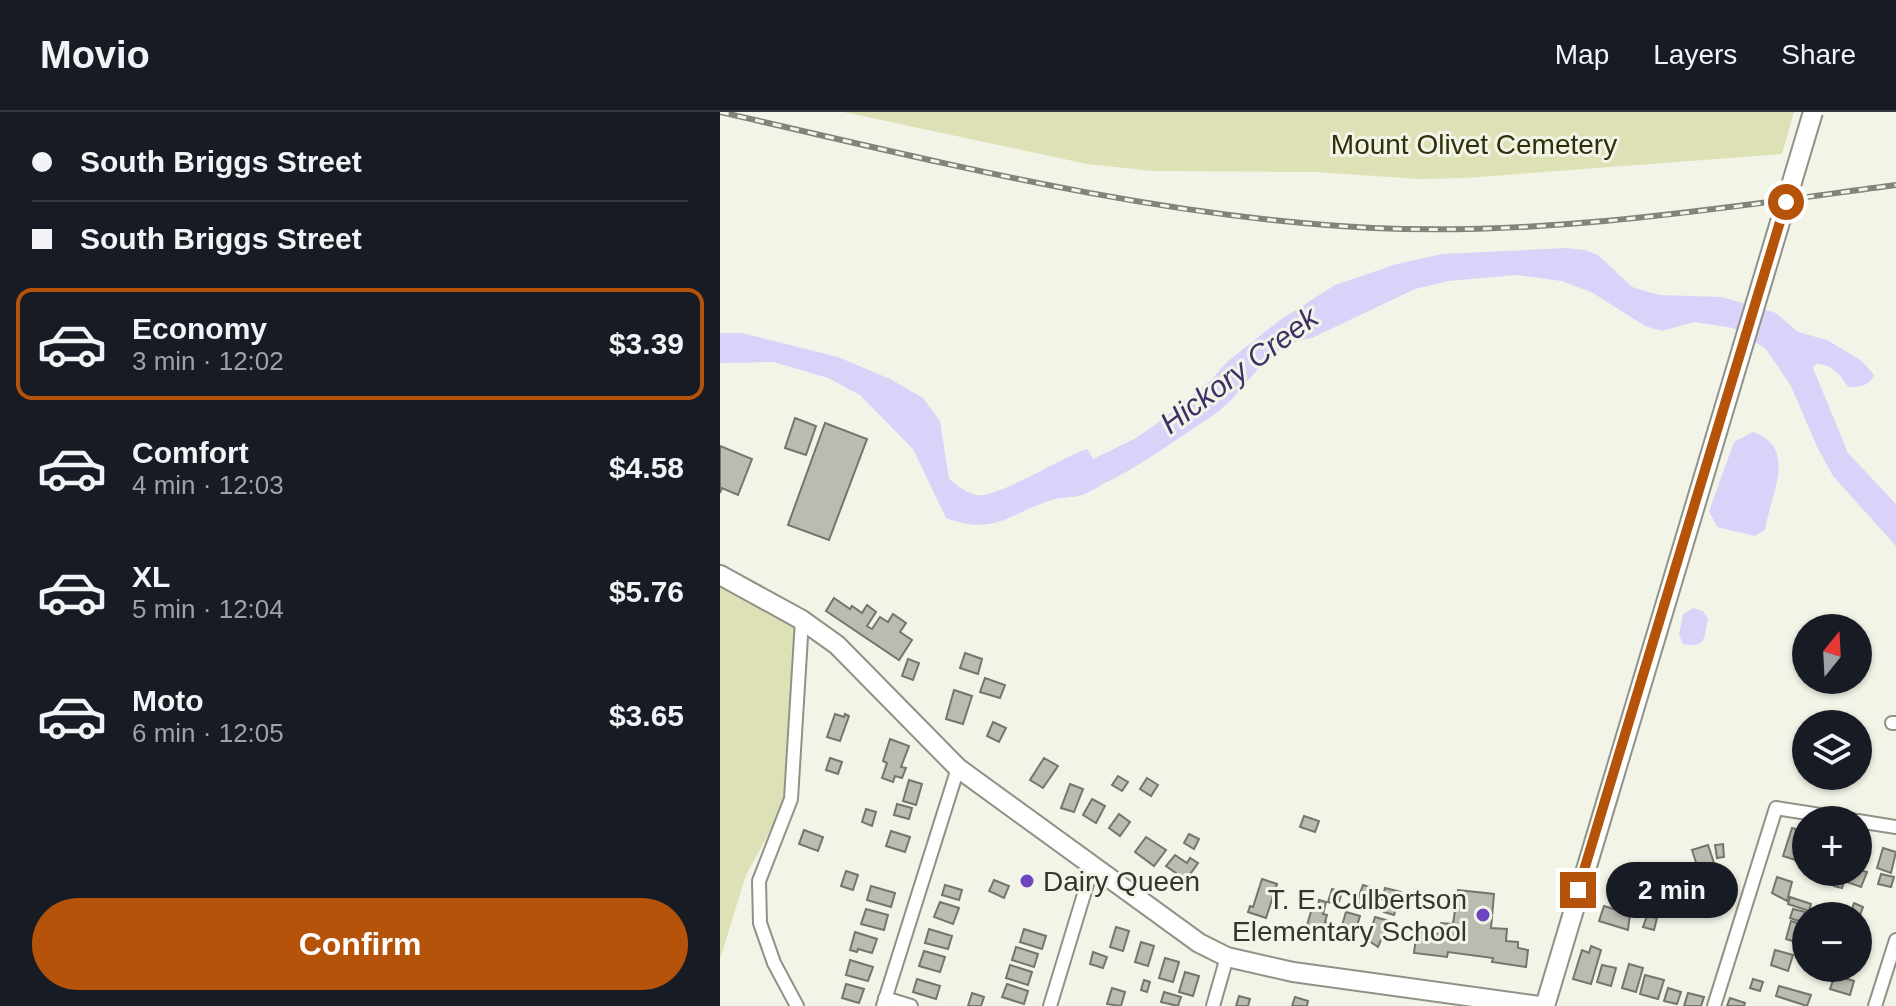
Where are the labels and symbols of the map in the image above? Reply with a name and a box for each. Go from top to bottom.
park label: Mount Olivet Cemetery [1331,129,1617,160]
route start [1768,184,1804,220]
water label: Hickory Creek [1154,299,1326,440]
north arrow [1792,614,1872,694]
callout: 2 min [1606,862,1738,918]
place label: Dairy Queen [1043,866,1200,897]
marker: Dairy Queen [1018,872,1036,890]
route end [1560,872,1596,908]
place label: T. E. Culbertson Elementary School [1232,884,1467,947]
marker: T. E. Culbertson Elementary School [1474,906,1492,924]

